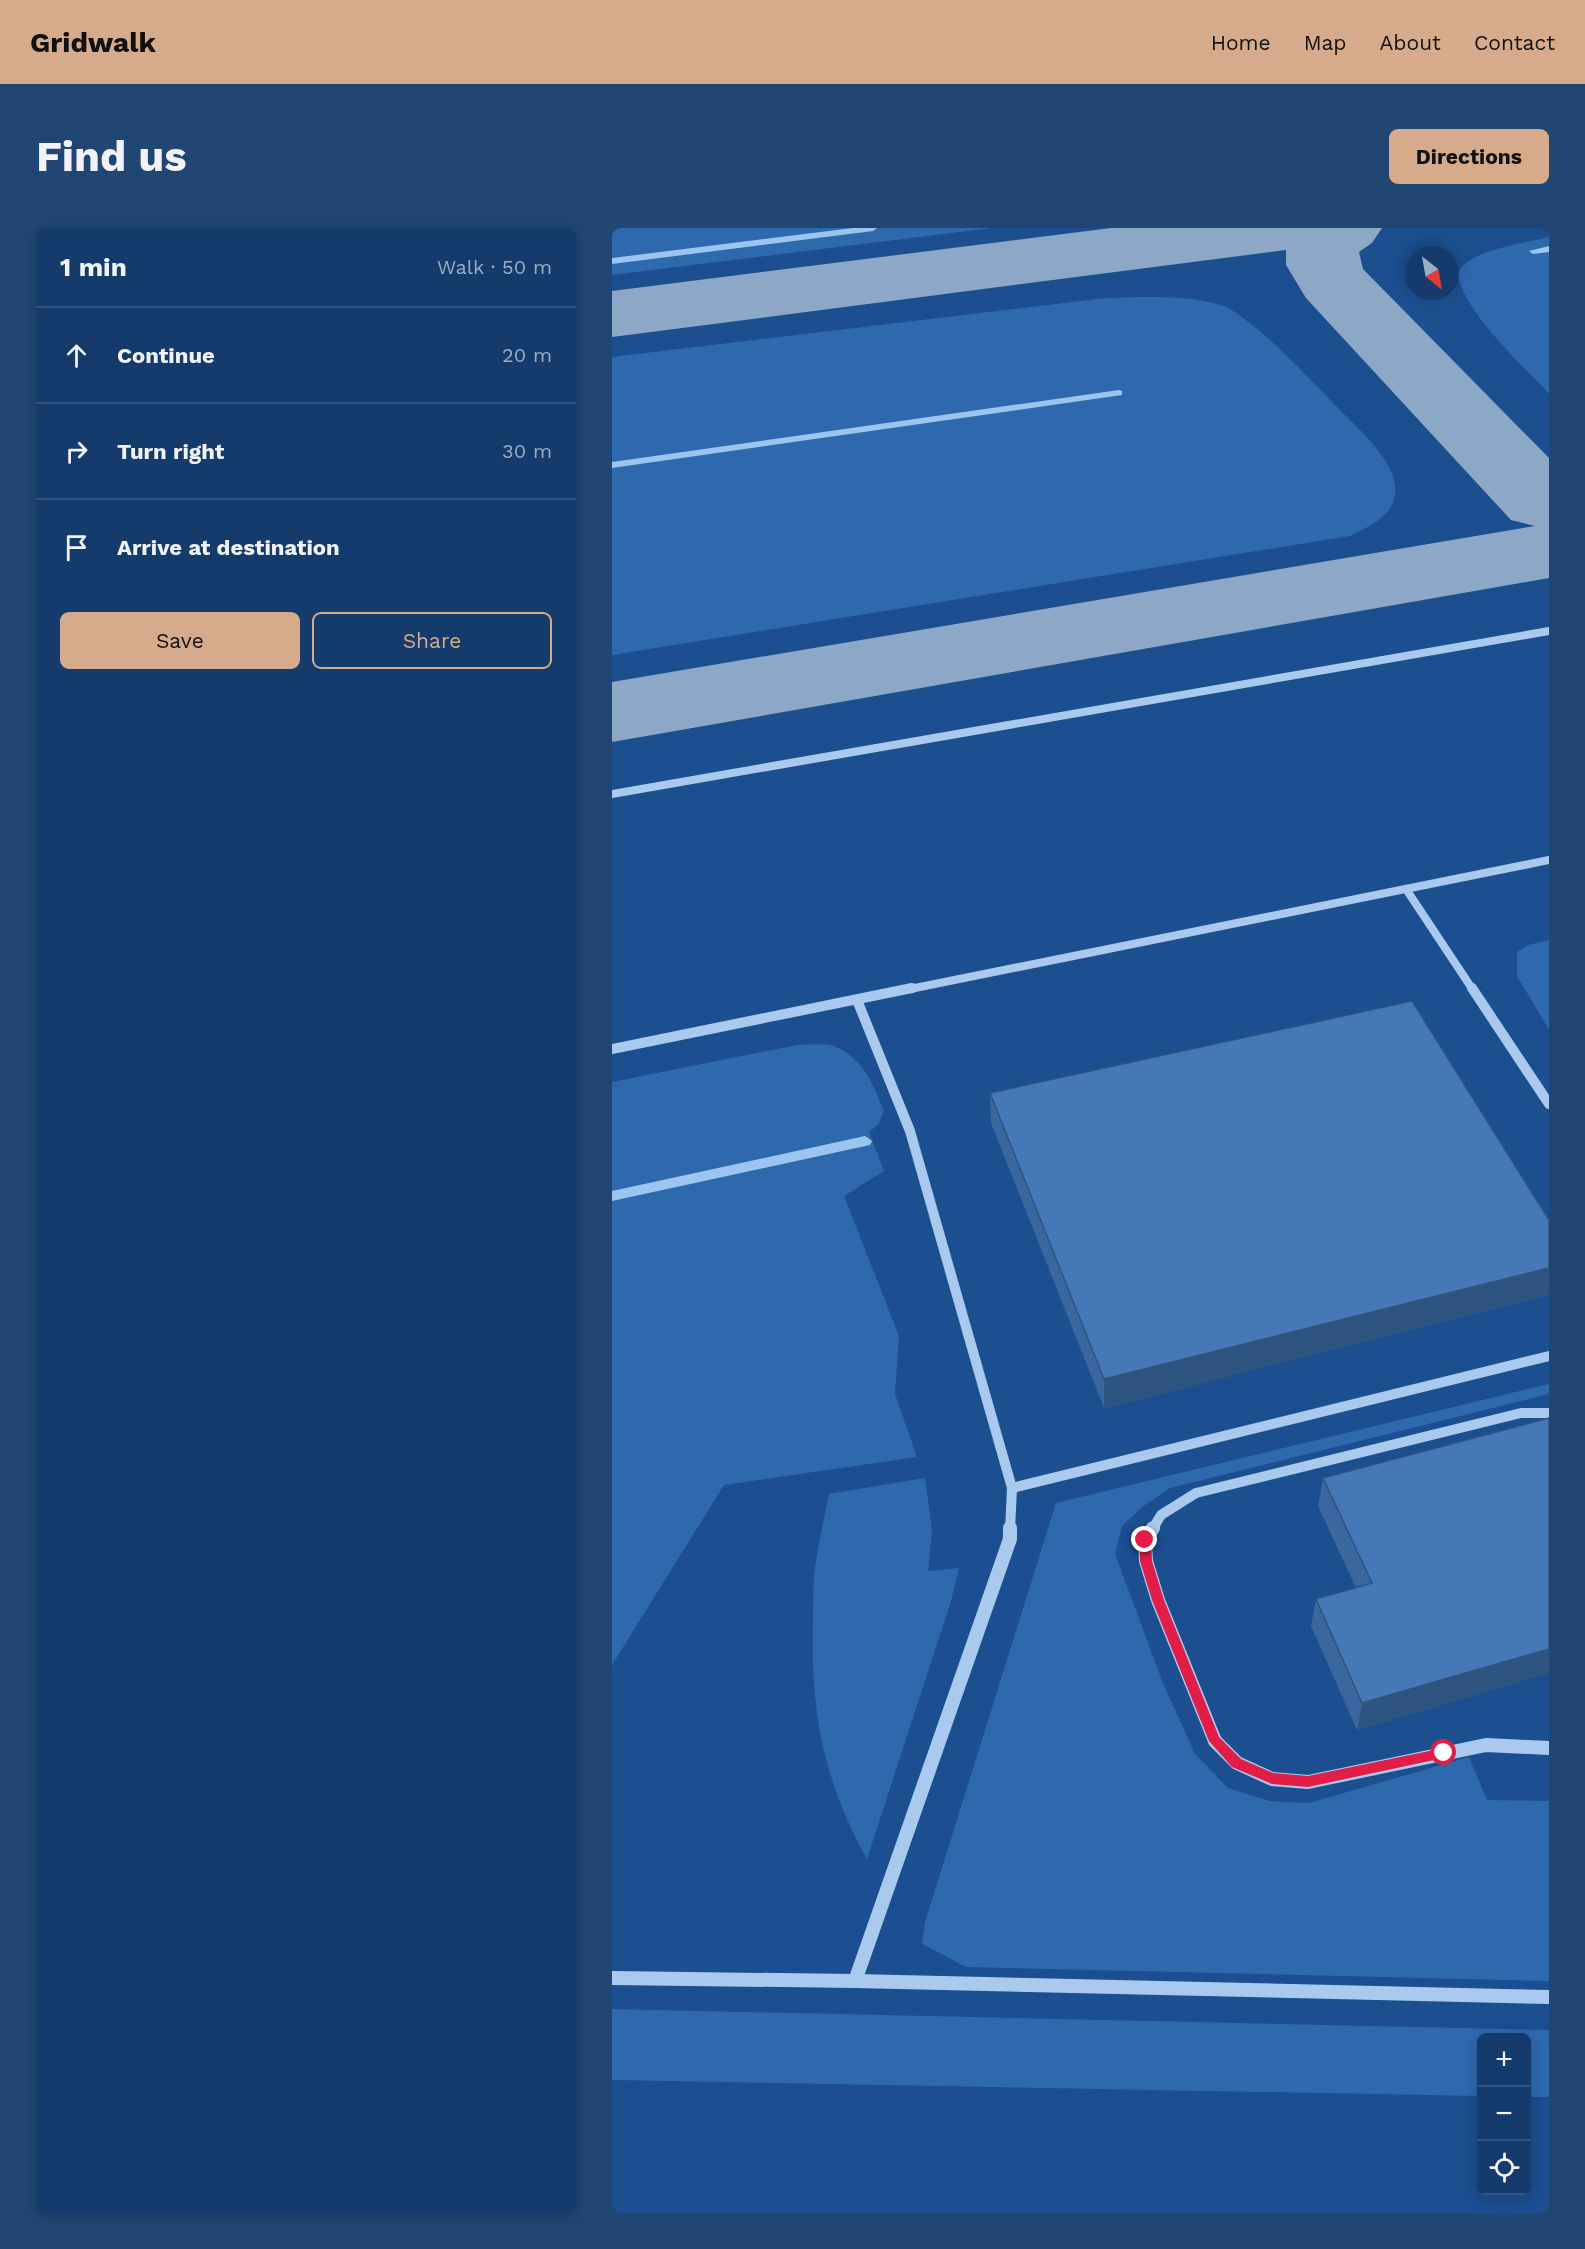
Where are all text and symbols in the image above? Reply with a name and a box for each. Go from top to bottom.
text: Gridwalk [30,26,156,59]
text: Home [1211,30,1271,55]
text: Map [1304,30,1347,55]
text: About [1380,30,1441,55]
text: Contact [1474,30,1555,55]
button: Directions [1389,129,1549,184]
text: Find us [36,132,187,181]
north arrow [1405,246,1459,300]
text: 1 min [60,252,127,282]
text: Walk · 50 m [437,255,552,279]
icon: ahead [60,339,93,372]
text: Continue [117,343,215,368]
text: 20 m [502,343,552,367]
icon: right [60,435,93,468]
text: Turn right [117,439,224,464]
text: 30 m [502,439,552,463]
icon: arrive [60,531,93,564]
text: Arrive at destination [117,535,340,560]
button: Save [60,612,300,669]
button: Share [312,612,552,669]
route end [1131,1526,1157,1552]
route start [1430,1739,1456,1765]
map controls [1477,2033,1531,2195]
button: + [1477,2033,1531,2087]
button: − [1477,2087,1531,2141]
button: locate [1477,2141,1531,2195]

